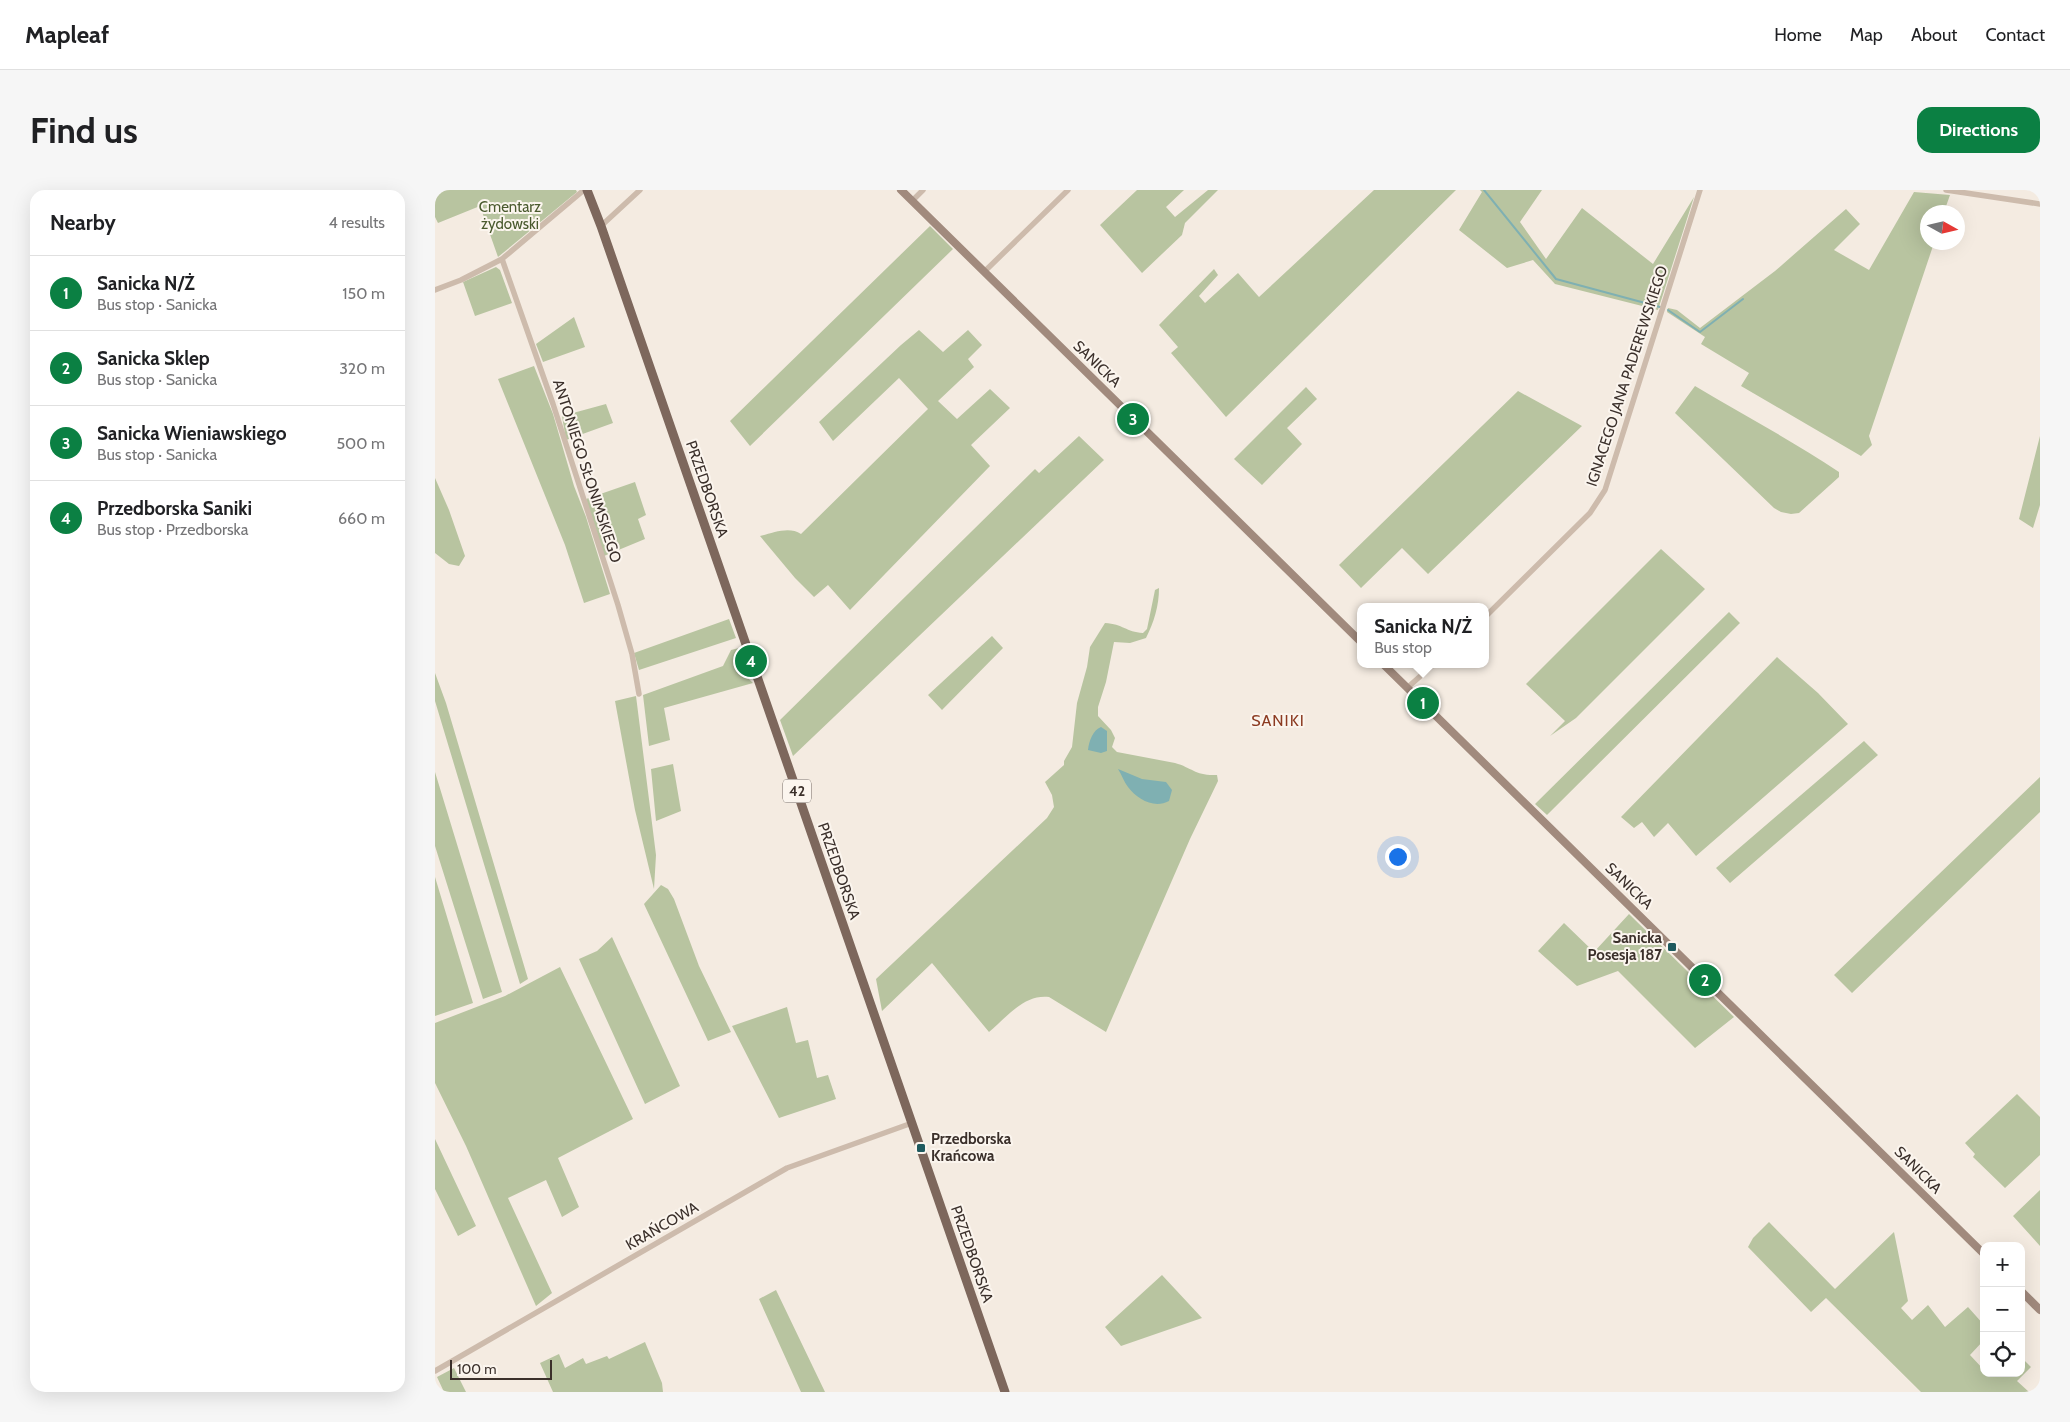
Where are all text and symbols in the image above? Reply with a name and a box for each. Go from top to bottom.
text: Mapleaf [25,20,109,49]
text: Home [1774,24,1822,46]
text: Map [1850,24,1883,46]
text: About [1911,24,1957,46]
text: Contact [1985,24,2045,46]
button: Directions [1917,107,2040,153]
text: Find us [30,109,138,152]
park label: Cmentarz żydowski [479,198,541,233]
north arrow [1920,205,1965,250]
text: Nearby [50,210,116,235]
text: 4 results [328,213,385,232]
street label: IGNACEGO JANA PADEREWSKIEGO [1583,263,1671,489]
text: Sanicka N/Ż [97,272,195,295]
text: 1 [63,284,69,303]
text: 150 m [342,284,385,303]
text: Bus stop · Sanicka [97,295,217,314]
street label: SANICKA [1069,337,1125,392]
text: Sanicka Sklep [97,347,210,370]
text: 2 [62,359,70,378]
text: 320 m [339,359,385,378]
text: Bus stop · Sanicka [97,370,217,389]
street label: ANTONIEGO SŁONIMSKIEGO [549,377,625,565]
pin: 3 [1117,400,1149,438]
text: Sanicka Wieniawskiego [97,422,287,445]
text: 3 [62,434,70,453]
text: 500 m [336,434,385,453]
street label: PRZEDBORSKA [682,438,732,540]
text: Bus stop · Sanicka [97,445,217,464]
text: Przedborska Saniki [97,497,252,520]
text: 4 [61,509,71,528]
text: 660 m [338,509,385,528]
text: Bus stop · Przedborska [97,520,248,539]
popup [1357,603,1489,668]
text: Sanicka N/Ż [1374,615,1472,638]
text: Bus stop [1374,638,1432,657]
pin: 4 [735,642,767,680]
pin: 1 [1407,684,1439,722]
district label: SANIKI [1251,711,1305,730]
road number: 42 [783,780,811,802]
street label: PRZEDBORSKA [814,820,864,922]
your location [1385,844,1411,870]
street label: SANICKA [1601,859,1657,914]
place label: Sanicka Posesja 187 [1588,929,1663,964]
marker: Sanicka Posesja 187 [1666,941,1678,953]
pin: 2 [1689,961,1721,999]
place label: Przedborska Krańcowa [931,1130,1012,1165]
marker: Przedborska Krańcowa [915,1142,927,1154]
street label: SANICKA [1891,1143,1946,1198]
street label: KRAŃCOWA [622,1197,702,1254]
street label: PRZEDBORSKA [947,1203,997,1305]
map controls [1980,1242,2025,1377]
button: + [1980,1242,2025,1287]
button: − [1980,1287,2025,1332]
button: locate [1980,1332,2025,1377]
scale bar [450,1357,553,1380]
text: 100 m [457,1360,497,1378]

